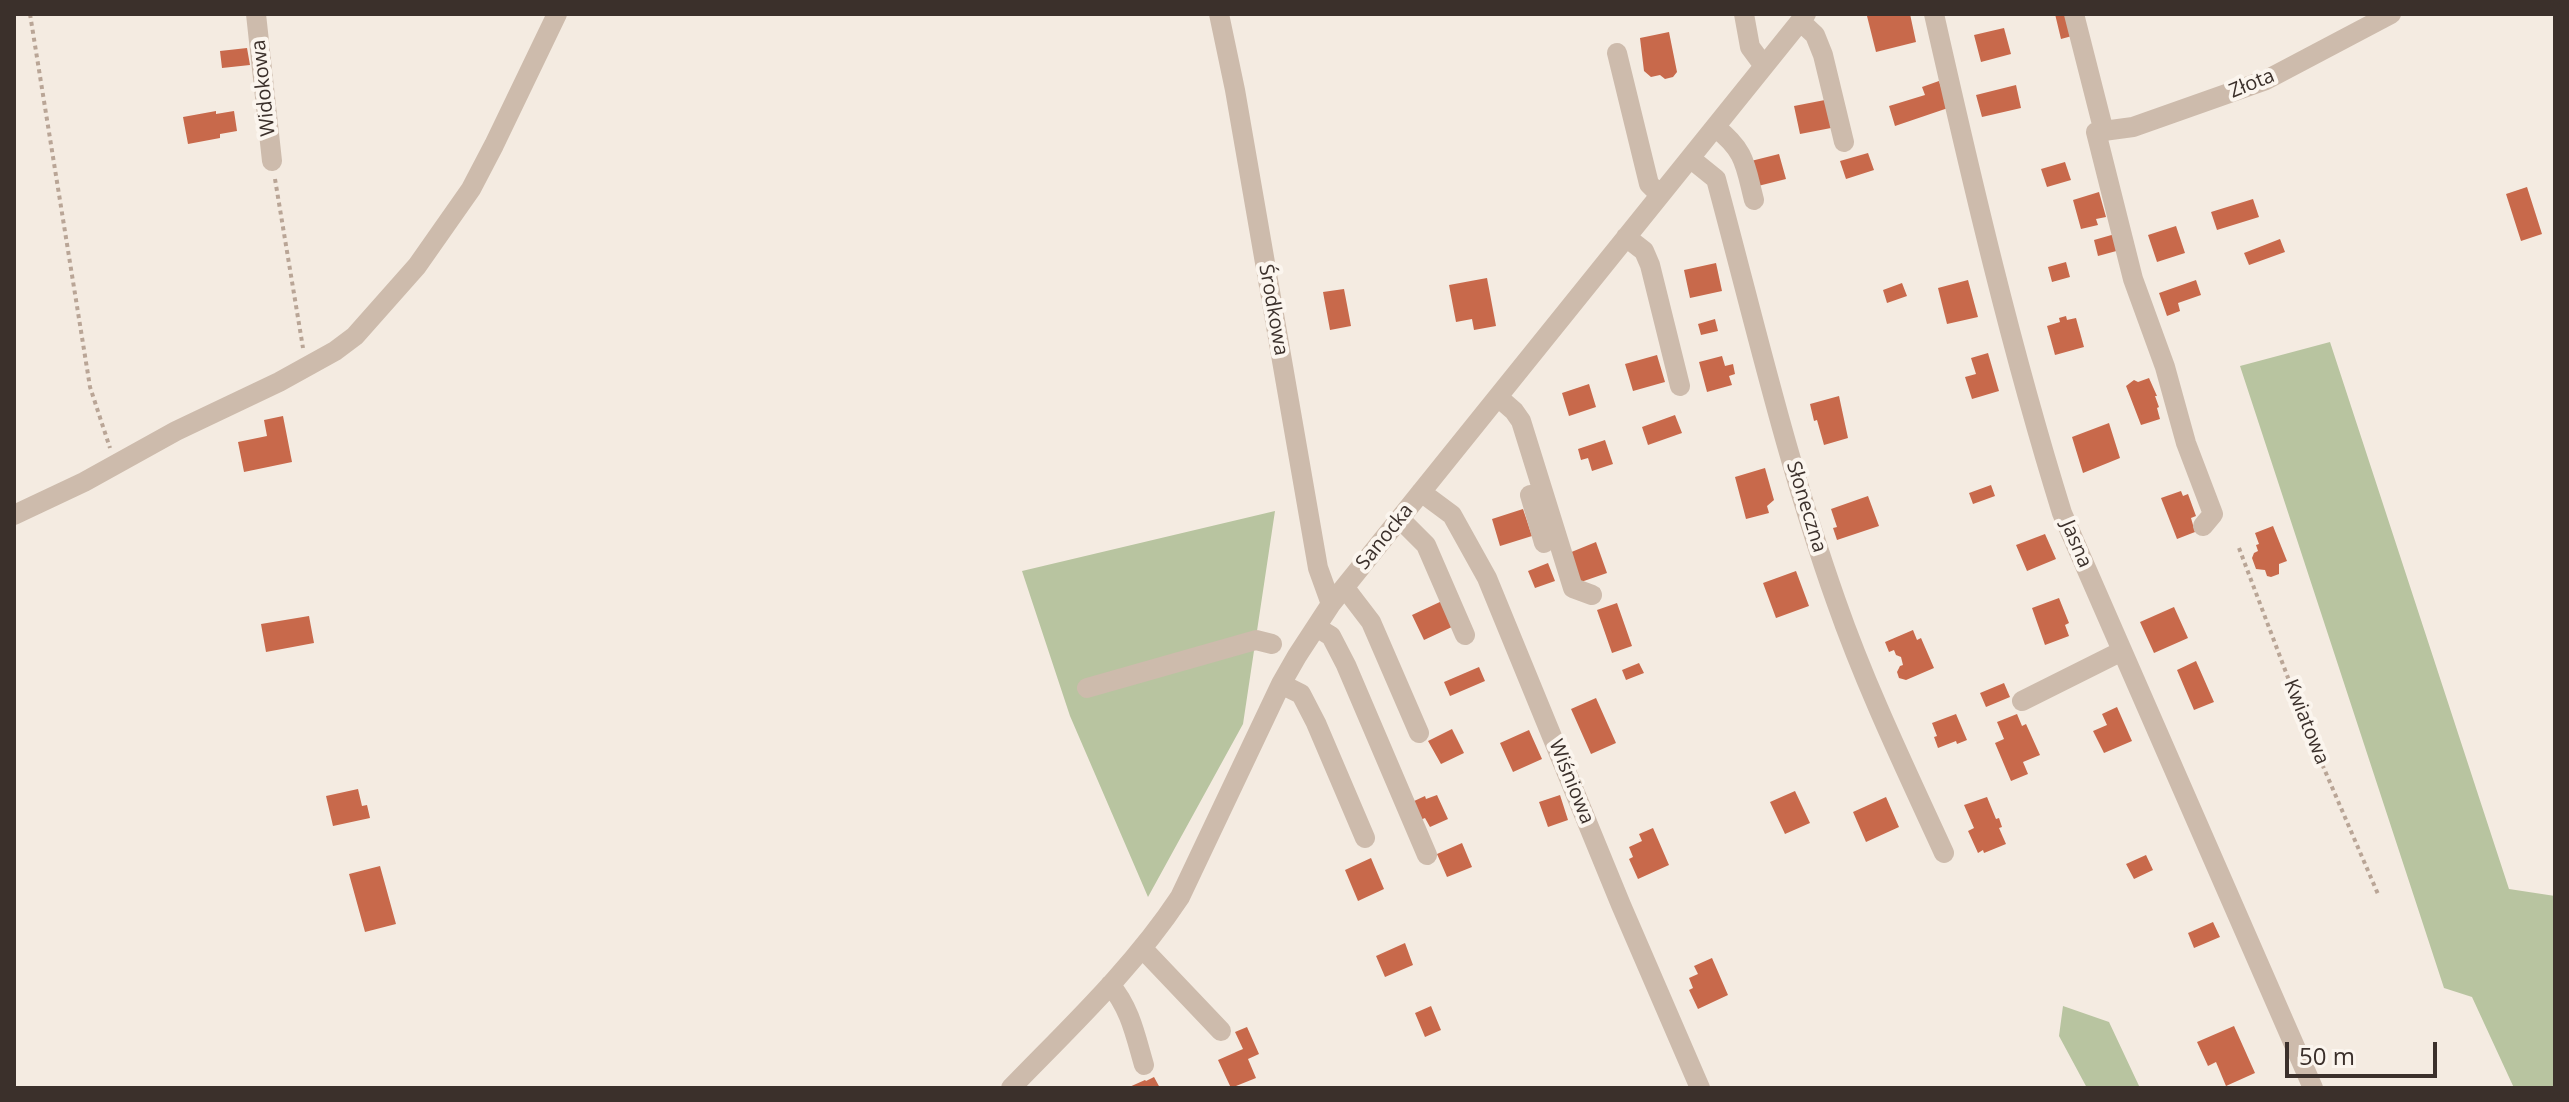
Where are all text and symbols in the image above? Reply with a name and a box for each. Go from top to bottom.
street label: Widokowa [247,39,281,137]
street label: Złota [2226,64,2278,104]
street label: Środkowa [1253,262,1293,358]
street label: Słoneczna [1781,459,1831,555]
street label: Sanocka [1351,499,1419,575]
street label: Jasna [2055,517,2097,571]
street label: Kwiatowa [2278,676,2334,768]
street label: Wiśniowa [1543,736,1599,828]
scale bar [2289,1026,2441,1076]
text: 50 m [2299,1039,2355,1072]

